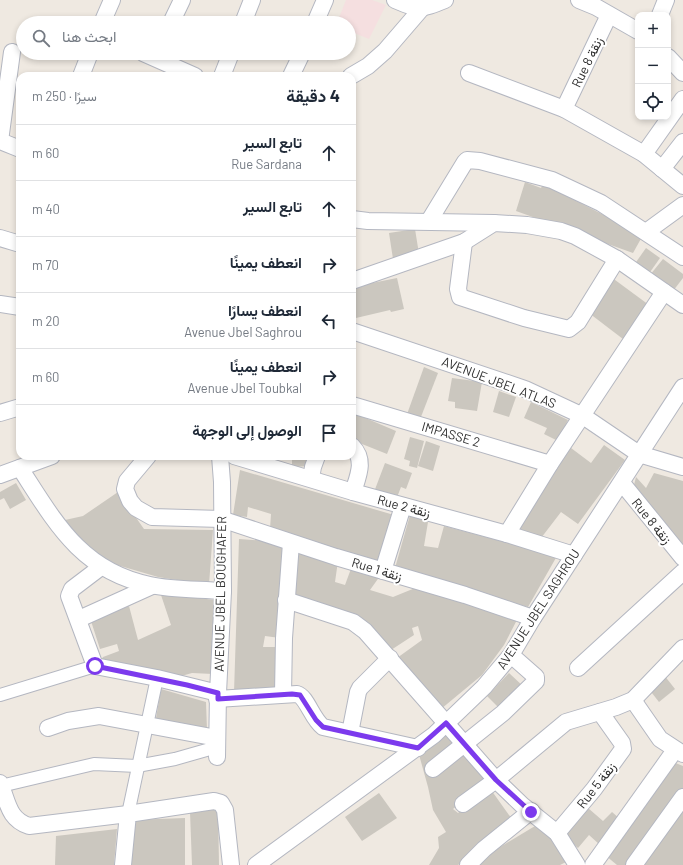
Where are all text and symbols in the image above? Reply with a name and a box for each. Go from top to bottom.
map controls [635,12,671,120]
button: + [635,12,671,48]
search box [16,16,356,60]
icon: search [30,27,52,49]
text: ابحث هنا [62,27,116,45]
street label: Rue 8 زنقة [568,34,607,90]
button: − [635,48,671,84]
button: locate [635,84,671,120]
text: 4 دقيقة [286,85,340,105]
text: سيرًا · 250 m [32,88,97,104]
text: تابع السير [243,133,302,151]
icon: ahead [318,142,340,164]
text: 60 m [32,145,59,161]
text: Rue Sardana [231,156,302,172]
text: تابع السير [243,197,302,215]
icon: ahead [318,198,340,220]
text: 40 m [32,201,60,217]
text: انعطف يمينًا [230,253,302,271]
icon: right [318,254,340,276]
text: 70 m [32,257,59,273]
text: انعطف يسارًا [228,301,302,319]
icon: left [318,310,340,332]
text: 20 m [32,313,60,329]
text: Avenue Jbel Saghrou [184,324,302,340]
street label: AVENUE JBEL ATLAS [440,353,558,411]
text: انعطف يمينًا [230,357,302,375]
icon: right [318,366,340,388]
text: 60 m [32,369,59,385]
text: Avenue Jbel Toubkal [187,380,302,396]
street label: IMPASSE 2 [420,418,482,450]
text: الوصول إلى الوجهة [192,421,302,439]
icon: arrive [318,422,340,444]
street label: Rue 2 زنقة [375,491,432,522]
street label: Rue 8 زنقة [628,495,675,548]
street label: AVENUE JBEL BOUGHAFER [211,516,229,672]
street label: AVENUE JBEL SAGHROU [493,546,583,672]
street label: Rue 1 زنقة [349,554,404,585]
route start [86,657,104,675]
street label: Rue 5 زنقة [573,759,620,812]
route end [522,803,540,821]

